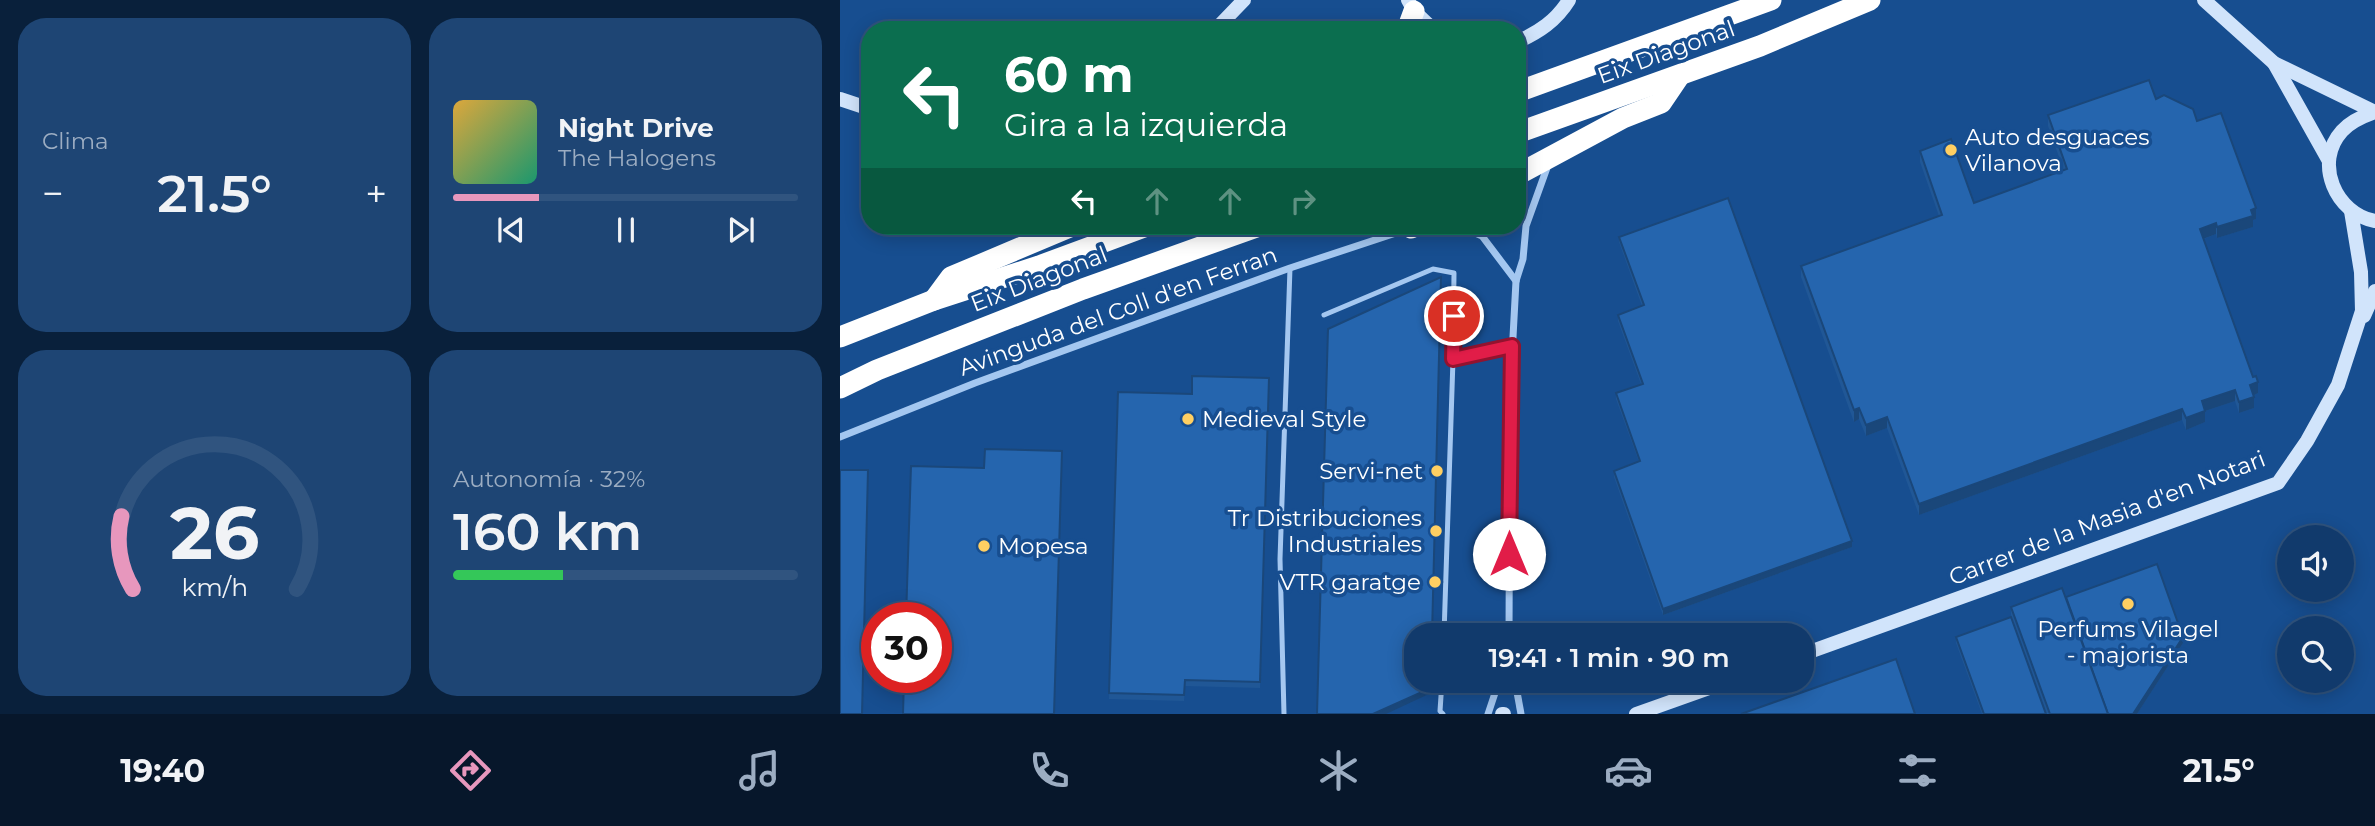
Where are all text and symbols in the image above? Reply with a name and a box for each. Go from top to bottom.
street label: Eix Diagonal [1593,14,1739,90]
text: 60 m [1004,45,1134,104]
icon: left [889,49,980,140]
text: Gira a la izquierda [1004,105,1288,144]
text: Night Drive [558,112,714,144]
place label: Auto desguaces Vilanova [1965,123,2149,177]
text: Clima [42,127,109,155]
marker: Auto desguaces Vilanova [1943,142,1959,158]
text: The Halogens [558,144,716,172]
text: 21.5° [157,162,272,225]
text: − [42,170,64,217]
text: + [365,170,387,217]
icon: left [1065,182,1103,220]
icon: ahead [1138,182,1176,220]
icon: ahead [1211,182,1249,220]
icon: right [1284,182,1322,220]
icon: previous [492,211,530,249]
icon: pause [607,211,645,249]
icon: next [722,211,760,249]
street label: Avinguda del Coll d'en Ferran [955,240,1281,382]
street label: Eix Diagonal [967,240,1111,318]
pin [1424,286,1484,346]
icon: arrive [1435,297,1473,335]
place label: Medieval Style [1202,405,1366,433]
marker: Medieval Style [1180,411,1196,427]
street label: Carrer de la Masia d'en Notari [1945,445,2269,591]
place label: Servi-net [1319,457,1423,485]
marker: Servi-net [1429,463,1445,479]
text: Autonomía · 32% [453,465,645,493]
text: 26 [170,489,259,577]
text: 160 km [453,500,642,563]
place label: Tr Distribuciones Industriales [1228,504,1422,558]
position arrow [1472,517,1546,591]
marker: Tr Distribuciones Industriales [1428,523,1444,539]
map controls [2277,525,2354,693]
button: sound [2277,525,2354,602]
place label: Mopesa [998,532,1089,560]
marker: Mopesa [976,538,992,554]
place label: VTR garatge [1279,568,1421,596]
text: km/h [181,572,248,602]
marker: VTR garatge [1427,574,1443,590]
marker: Perfums Vilagel - majorista [2120,596,2136,612]
speed limit sign: 30 [861,602,952,693]
place label: Perfums Vilagel - majorista [2037,615,2219,669]
button: search [2277,616,2354,693]
text: 19:41 · 1 min · 90 m [1488,642,1730,674]
icon: directions [446,746,495,795]
icon: music [735,746,784,795]
icon: phone [1025,746,1074,795]
icon: climate [1314,746,1363,795]
icon: car [1604,746,1653,795]
icon: filters [1893,746,1942,795]
text: 19:40 [120,751,205,790]
text: 21.5° [2183,751,2255,790]

